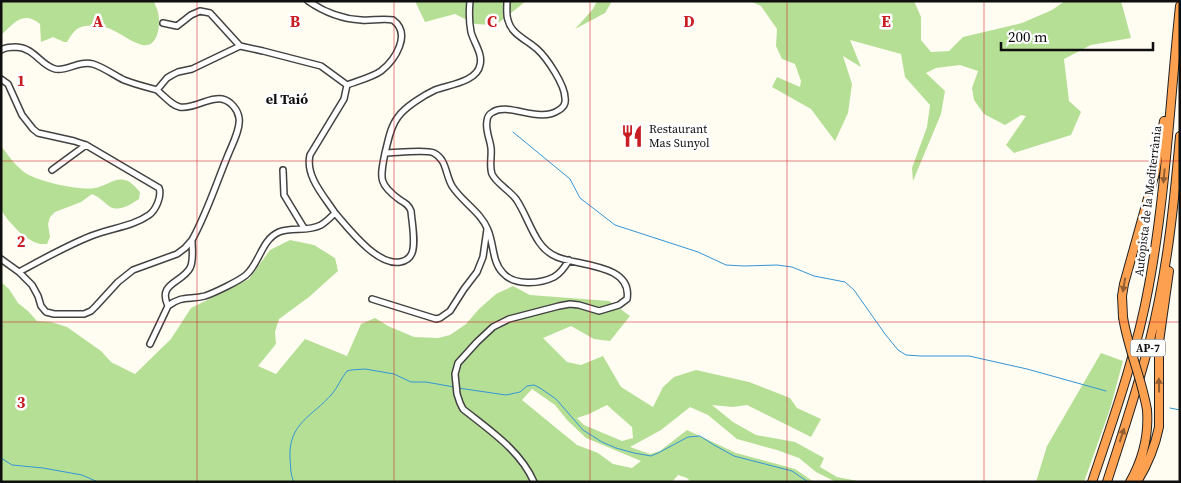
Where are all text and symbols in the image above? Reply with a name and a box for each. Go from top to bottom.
text: A [93,10,104,32]
text: B [290,10,301,32]
text: C [487,10,497,32]
text: D [683,10,695,32]
text: E [881,10,891,32]
scale bar [1001,20,1154,52]
text: 200 m [1008,26,1048,47]
text: 1 [17,69,25,91]
district label: el Taió [266,89,308,109]
place label: Restaurant Mas Sunyol [649,121,710,151]
restaurant icon: Restaurant Mas Sunyol [619,123,645,149]
street label: Autopista de la Mediterrània [1131,124,1165,277]
one-way arrow [1160,169,1168,185]
text: 2 [17,230,26,252]
one-way arrow [1120,277,1128,293]
road number: AP-7 [1130,339,1166,356]
one-way arrow [1155,377,1163,393]
text: 3 [17,391,26,413]
one-way arrow [1119,428,1126,443]

